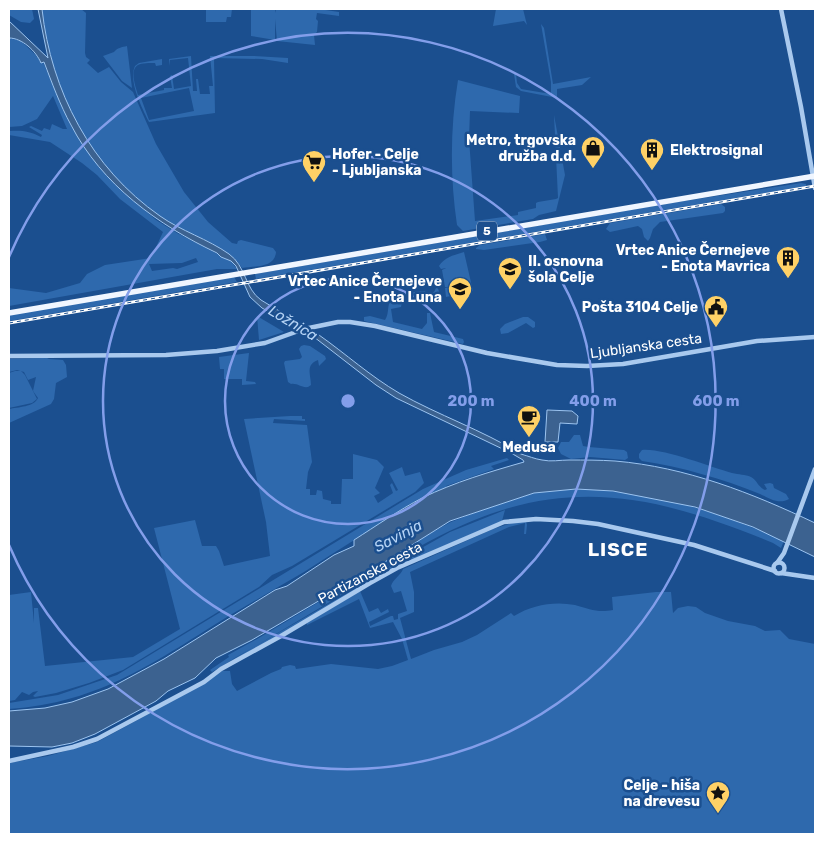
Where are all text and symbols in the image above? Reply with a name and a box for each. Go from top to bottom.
place label: Metro, trgovska družba d.d. [466,132,576,165]
shop icon: Metro, trgovska družba d.d. [580,135,606,169]
building icon: Elektrosignal [639,137,665,171]
place label: Elektrosignal [670,142,763,159]
place label: Hofer - Celje - Ljubljanska [332,146,422,179]
supermarket icon: Hofer - Celje - Ljubljanska [301,149,327,183]
road number: 5 [477,222,497,240]
place label: Vrtec Anice Černejeve - Enota Mavrica [616,241,770,275]
building icon: Vrtec Anice Černejeve - Enota Mavrica [775,245,801,279]
place label: II. osnovna šola Celje [528,253,603,286]
school or university icon: II. osnovna šola Celje [497,256,523,290]
place label: Vrtec Anice Černejeve - Enota Luna [288,272,442,306]
school or university icon: Vrtec Anice Černejeve - Enota Luna [447,276,473,310]
public building icon: Pošta 3104 Celje [703,294,729,328]
place label: Pošta 3104 Celje [582,299,698,316]
water label: Ložnica [265,301,321,345]
street label: Ljubljanska cesta [589,330,703,362]
centre of rings [339,392,357,410]
text: 200 m [447,392,495,410]
text: 400 m [569,392,617,410]
text: 600 m [692,392,740,410]
cafe icon: Medusa [516,404,542,438]
place label: Medusa [502,439,556,456]
water label: Savinja [371,516,425,556]
street label: Partizanska cesta [315,538,425,608]
district label: LISCE [588,538,648,561]
place label: Celje - hiša na drevesu [624,777,700,810]
place icon: Celje - hiša na drevesu [705,780,731,814]

